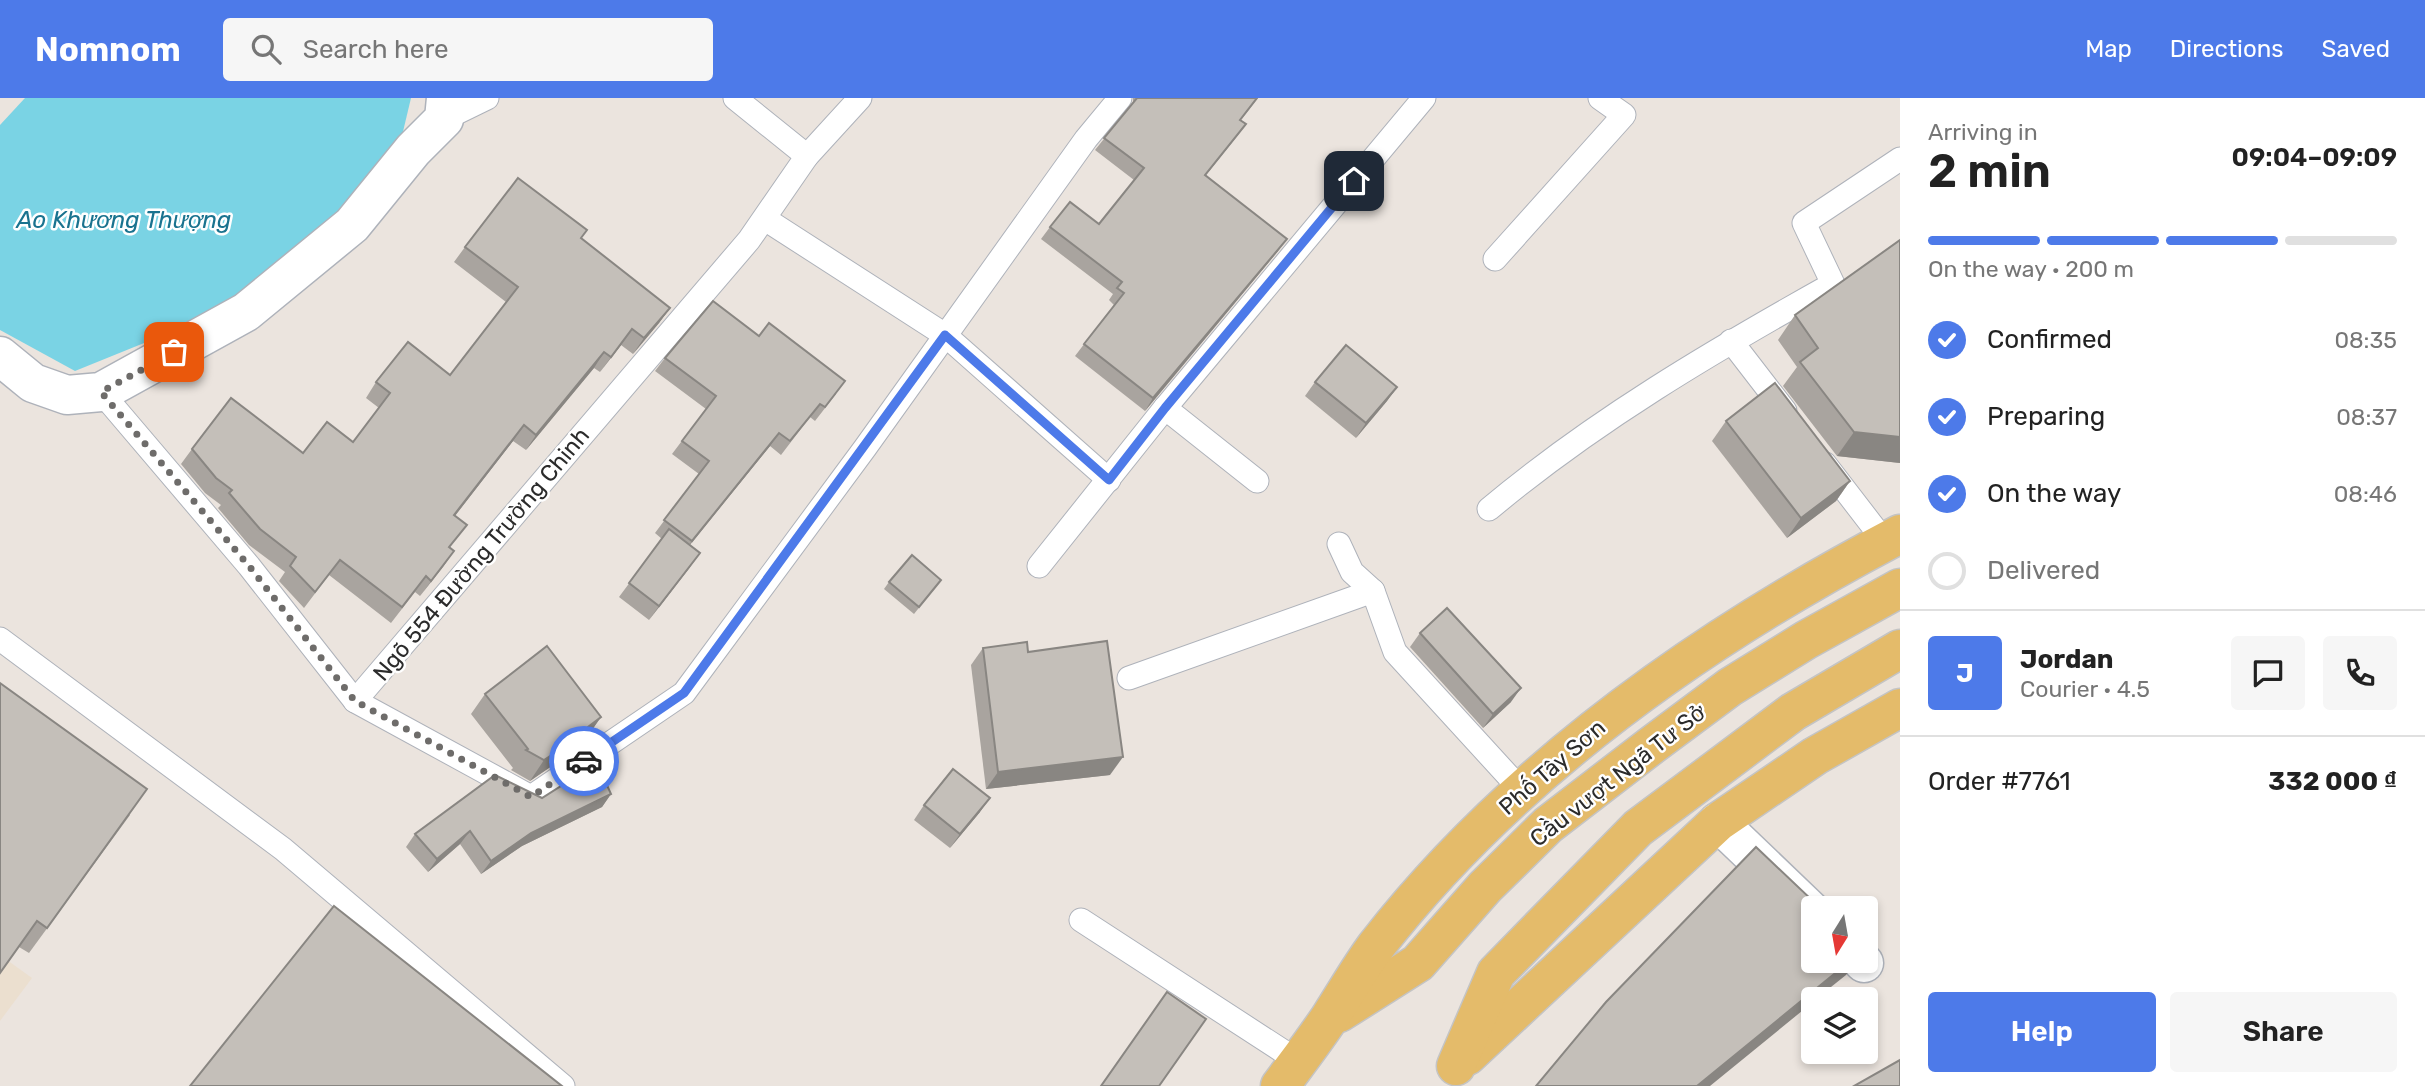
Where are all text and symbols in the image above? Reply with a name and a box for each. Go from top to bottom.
search box [223,18,713,81]
text: Nomnom [35,30,181,69]
icon: search [247,30,285,68]
text: Search here [303,34,449,65]
text: Map [2085,35,2132,63]
text: Directions [2170,35,2283,63]
text: Saved [2321,35,2390,63]
text: Arriving in [1928,118,2038,146]
text: 09:04–09:09 [2232,142,2397,173]
text: 2 min [1928,144,2051,199]
pin [1324,151,1384,211]
icon: home [1335,162,1373,200]
water label: Ao Khương Thượng [15,206,231,234]
text: On the way · 200 m [1928,255,2134,283]
icon: check [1928,321,1966,359]
pin [144,322,204,382]
text: Confirmed [1987,324,2112,355]
text: 08:35 [2334,326,2397,354]
icon: bag [155,333,193,371]
icon: check [1928,398,1966,436]
text: Preparing [1987,401,2105,432]
text: 08:37 [2336,403,2397,431]
street label: Ngõ 554 Đường Trường Chinh [367,422,595,686]
icon: check [1928,475,1966,513]
text: On the way [1987,478,2121,509]
text: 08:46 [2334,480,2397,508]
text: Delivered [1987,555,2100,586]
button: chat [2231,636,2305,710]
button: phone [2323,636,2397,710]
text: Jordan [2020,644,2113,675]
text: J [1956,658,1974,689]
text: Courier · 4.5 [2020,675,2150,703]
street label: Cầu vượt Ngã Tư Sở [1524,697,1712,853]
street label: Phố Tây Sơn [1493,713,1611,821]
courier [549,726,619,796]
icon: car [565,742,603,780]
text: Order #7761 [1928,766,2071,797]
text: 332 000 ₫ [2268,766,2397,797]
north arrow [1801,896,1878,973]
map controls [1801,896,1878,1064]
button: layers [1801,987,1878,1064]
button: Help [1928,992,2156,1072]
button: Share [2170,992,2397,1072]

